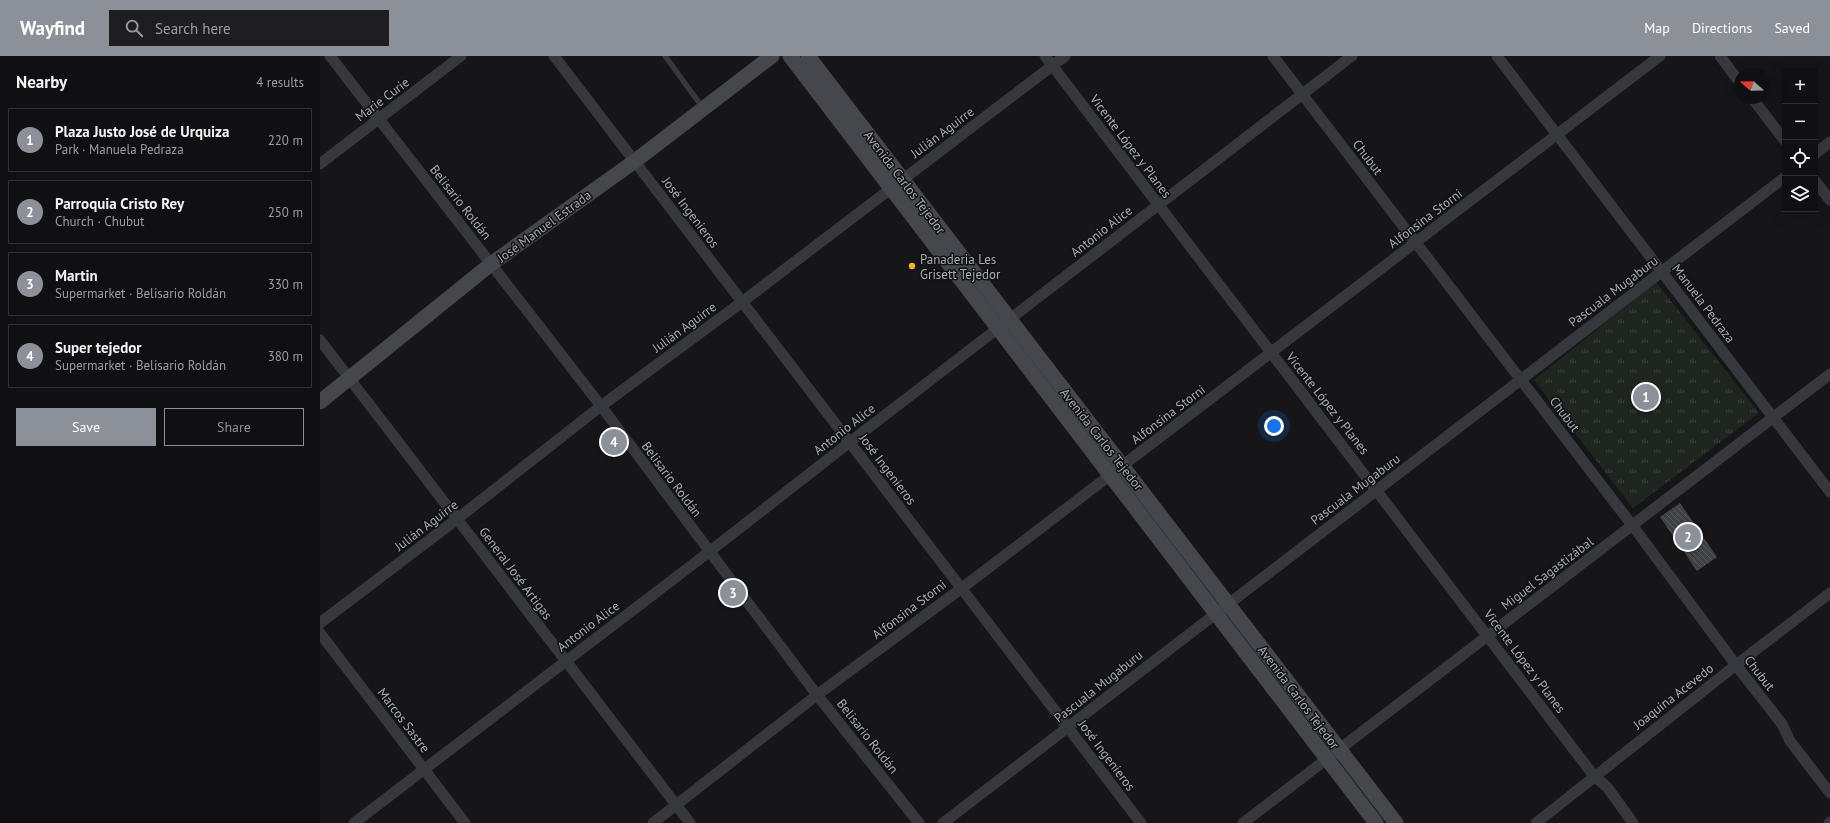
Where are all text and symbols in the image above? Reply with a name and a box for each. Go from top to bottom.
search box [109,10,389,46]
text: Wayfind [20,16,85,40]
icon: search [123,17,145,39]
text: Search here [155,19,231,38]
text: Map [1644,19,1670,37]
text: Directions [1692,19,1752,37]
text: Saved [1774,19,1810,37]
north arrow [1734,68,1770,104]
map controls [1782,68,1818,212]
button: + [1782,68,1818,104]
text: Nearby [16,71,67,93]
text: 4 results [256,74,304,91]
street label: Marie Curie [352,74,413,125]
street label: Vicente López y Planes [1085,90,1175,201]
street label: Julián Aguirre [906,103,977,162]
button: − [1782,104,1818,140]
text: Plaza Justo José de Urquiza [55,122,229,141]
street label: Avenida Carlos Tejedor [860,127,949,238]
text: 1 [26,132,34,149]
text: 220 m [268,132,303,149]
street label: Chubut [1349,136,1387,179]
button: locate [1782,140,1818,176]
text: Park · Manuela Pedraza [55,141,184,158]
street label: Belisario Roldán [426,162,495,243]
street label: José Ingenieros [658,173,723,251]
button: layers [1782,176,1818,212]
street label: Alfonsina Storni [1385,185,1466,252]
street label: José Manuel Estrada [493,187,595,267]
text: Parroquia Cristo Rey [55,194,184,213]
street label: Antonio Alice [1067,202,1136,261]
text: 2 [26,204,34,221]
text: 250 m [268,204,303,221]
text: Church · Chubut [55,213,144,230]
place label: Panaderia Les Grisett Tejedor [920,251,1001,283]
street label: Pascuala Mugaburu [1565,252,1662,331]
street label: Manuela Pedraza [1668,260,1739,346]
marker: Panaderia Les Grisett Tejedor [907,261,917,271]
text: Martin [55,266,98,285]
text: 3 [26,276,34,293]
text: 330 m [268,276,303,293]
text: Supermarket · Belisario Roldán [55,285,226,302]
street label: Julián Aguirre [648,298,720,357]
text: Super tejedor [55,338,142,357]
text: 4 [26,348,34,365]
text: 380 m [268,348,303,365]
street label: Vicente López y Planes [1282,348,1373,458]
text: Supermarket · Belisario Roldán [55,357,226,374]
street label: Alfonsina Storni [1128,381,1209,448]
pin: 1 [1633,382,1659,412]
street label: Avenida Carlos Tejedor [1056,385,1147,494]
street label: Chubut [1546,393,1584,436]
street label: Antonio Alice [810,400,879,459]
button: Save [16,408,156,446]
button: Share [164,408,304,446]
your location [1264,416,1284,436]
pin: 4 [601,427,627,457]
street label: José Ingenieros [855,430,920,508]
street label: Belisario Roldán [638,438,706,520]
street label: Pascuala Mugaburu [1307,450,1404,529]
street label: Julián Aguirre [390,496,461,555]
pin: 2 [1675,522,1701,552]
street label: General José Artigas [475,524,556,623]
street label: Miguel Sagastizábal [1498,533,1597,614]
street label: Alfonsina Storni [869,576,950,643]
pin: 3 [720,578,746,608]
street label: Antonio Alice [554,597,623,655]
street label: Vicente López y Planes [1479,605,1569,716]
street label: Avenida Carlos Tejedor [1254,642,1343,753]
street label: Pascuala Mugaburu [1051,646,1146,726]
street label: Chubut [1741,652,1779,695]
street label: Joaquina Acevedo [1629,660,1717,734]
street label: Marcos Sastre [374,684,434,756]
street label: Belisario Roldán [833,696,902,777]
street label: José Ingenieros [1074,716,1139,794]

